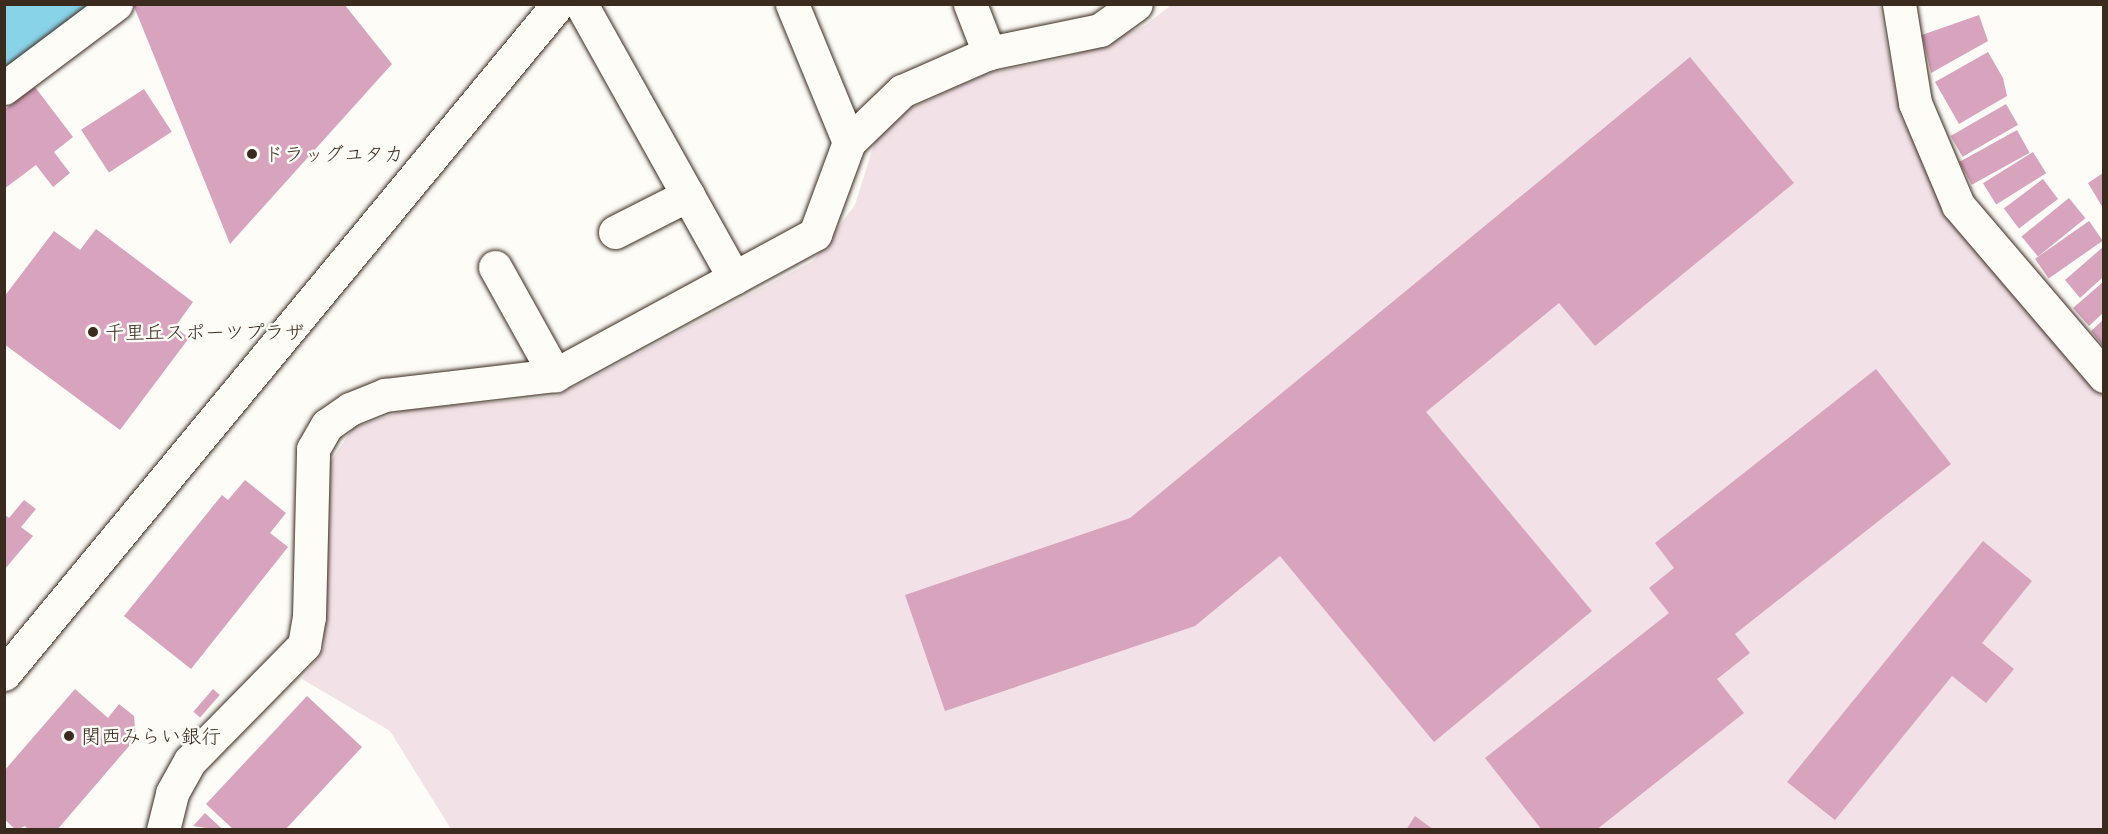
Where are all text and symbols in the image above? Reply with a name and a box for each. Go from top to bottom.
place label: ドラッグユタカ [264,142,404,166]
marker: ドラッグユタカ [245,147,259,161]
place label: 千里丘スポーツプラザ [105,320,305,344]
marker: 千里丘スポーツプラザ [86,325,100,339]
place label: 関西みらい銀行 [81,724,221,748]
marker: 関西みらい銀行 [62,729,76,743]

